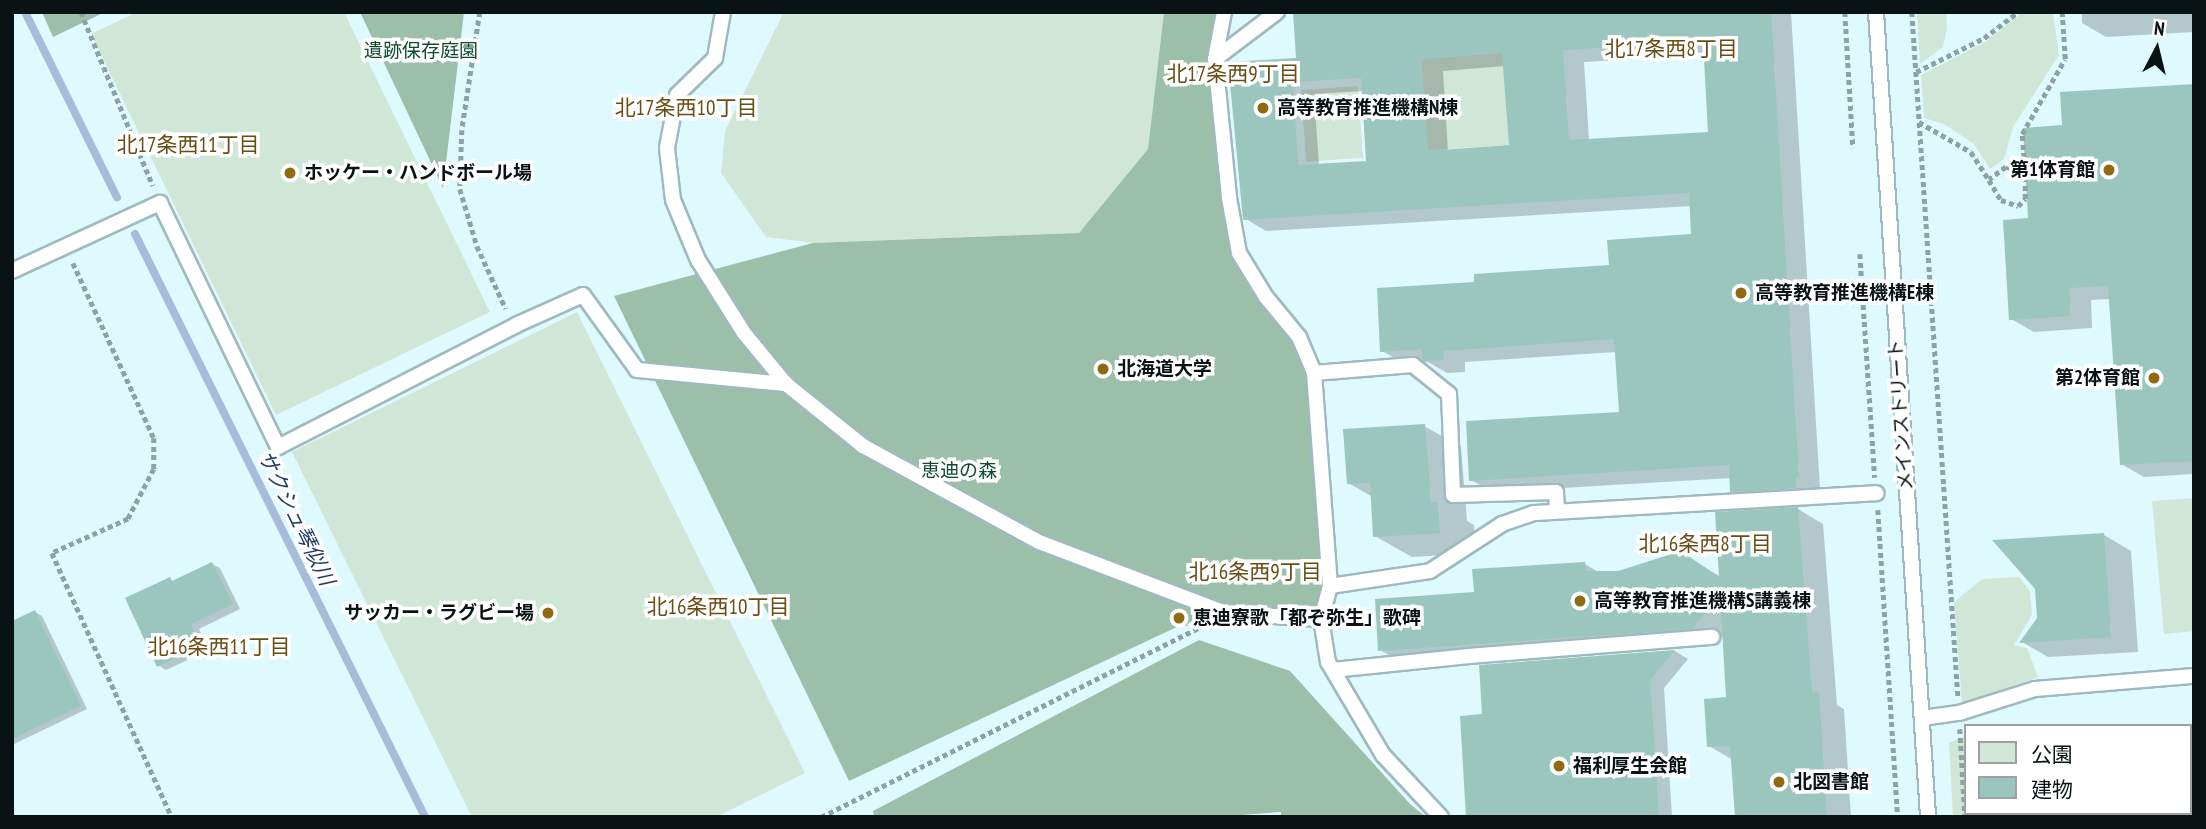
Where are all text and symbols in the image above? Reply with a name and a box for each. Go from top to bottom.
north arrow [2122,14,2192,84]
text: N [2153,16,2166,41]
district label: 北17条西8丁目 [1604,36,1738,62]
park label: 遺跡保存庭園 [364,40,478,62]
district label: 北17条西9丁目 [1166,61,1300,87]
district label: 北17条西10丁目 [615,95,757,121]
place label: 高等教育推進機構N棟 [1277,97,1458,119]
marker: 高等教育推進機構N棟 [1255,100,1271,116]
district label: 北17条西11丁目 [117,132,259,158]
place label: 第1体育館 [2010,159,2095,181]
place label: ホッケー・ハンドボール場 [304,162,532,184]
marker: 第1体育館 [2101,162,2117,178]
marker: ホッケー・ハンドボール場 [282,165,298,181]
place label: 高等教育推進機構E棟 [1755,282,1934,304]
marker: 高等教育推進機構E棟 [1733,285,1749,301]
street label: メインストリート [1884,338,1918,492]
place label: 北海道大学 [1117,358,1212,380]
marker: 北海道大学 [1095,361,1111,377]
place label: 第2体育館 [2055,367,2140,389]
marker: 第2体育館 [2146,370,2162,386]
water label: サクシュ琴似川 [252,446,340,590]
park label: 恵迪の森 [921,460,997,482]
district label: 北16条西8丁目 [1638,531,1772,557]
district label: 北16条西9丁目 [1188,559,1322,585]
place label: 高等教育推進機構S講義棟 [1594,590,1811,612]
marker: 高等教育推進機構S講義棟 [1572,593,1588,609]
district label: 北16条西10丁目 [647,594,789,620]
place label: サッカー・ラグビー場 [344,602,534,624]
marker: サッカー・ラグビー場 [540,605,556,621]
place label: 恵迪寮歌「都ぞ弥生」歌碑 [1193,607,1421,629]
marker: 恵迪寮歌「都ぞ弥生」歌碑 [1171,610,1187,626]
district label: 北16条西11丁目 [148,634,290,660]
legend [1965,724,2192,815]
text: 公園 [2031,741,2073,768]
place label: 福利厚生会館 [1573,755,1687,777]
marker: 福利厚生会館 [1551,758,1567,774]
place label: 北図書館 [1793,771,1869,793]
marker: 北図書館 [1771,774,1787,790]
text: 建物 [2031,776,2073,803]

